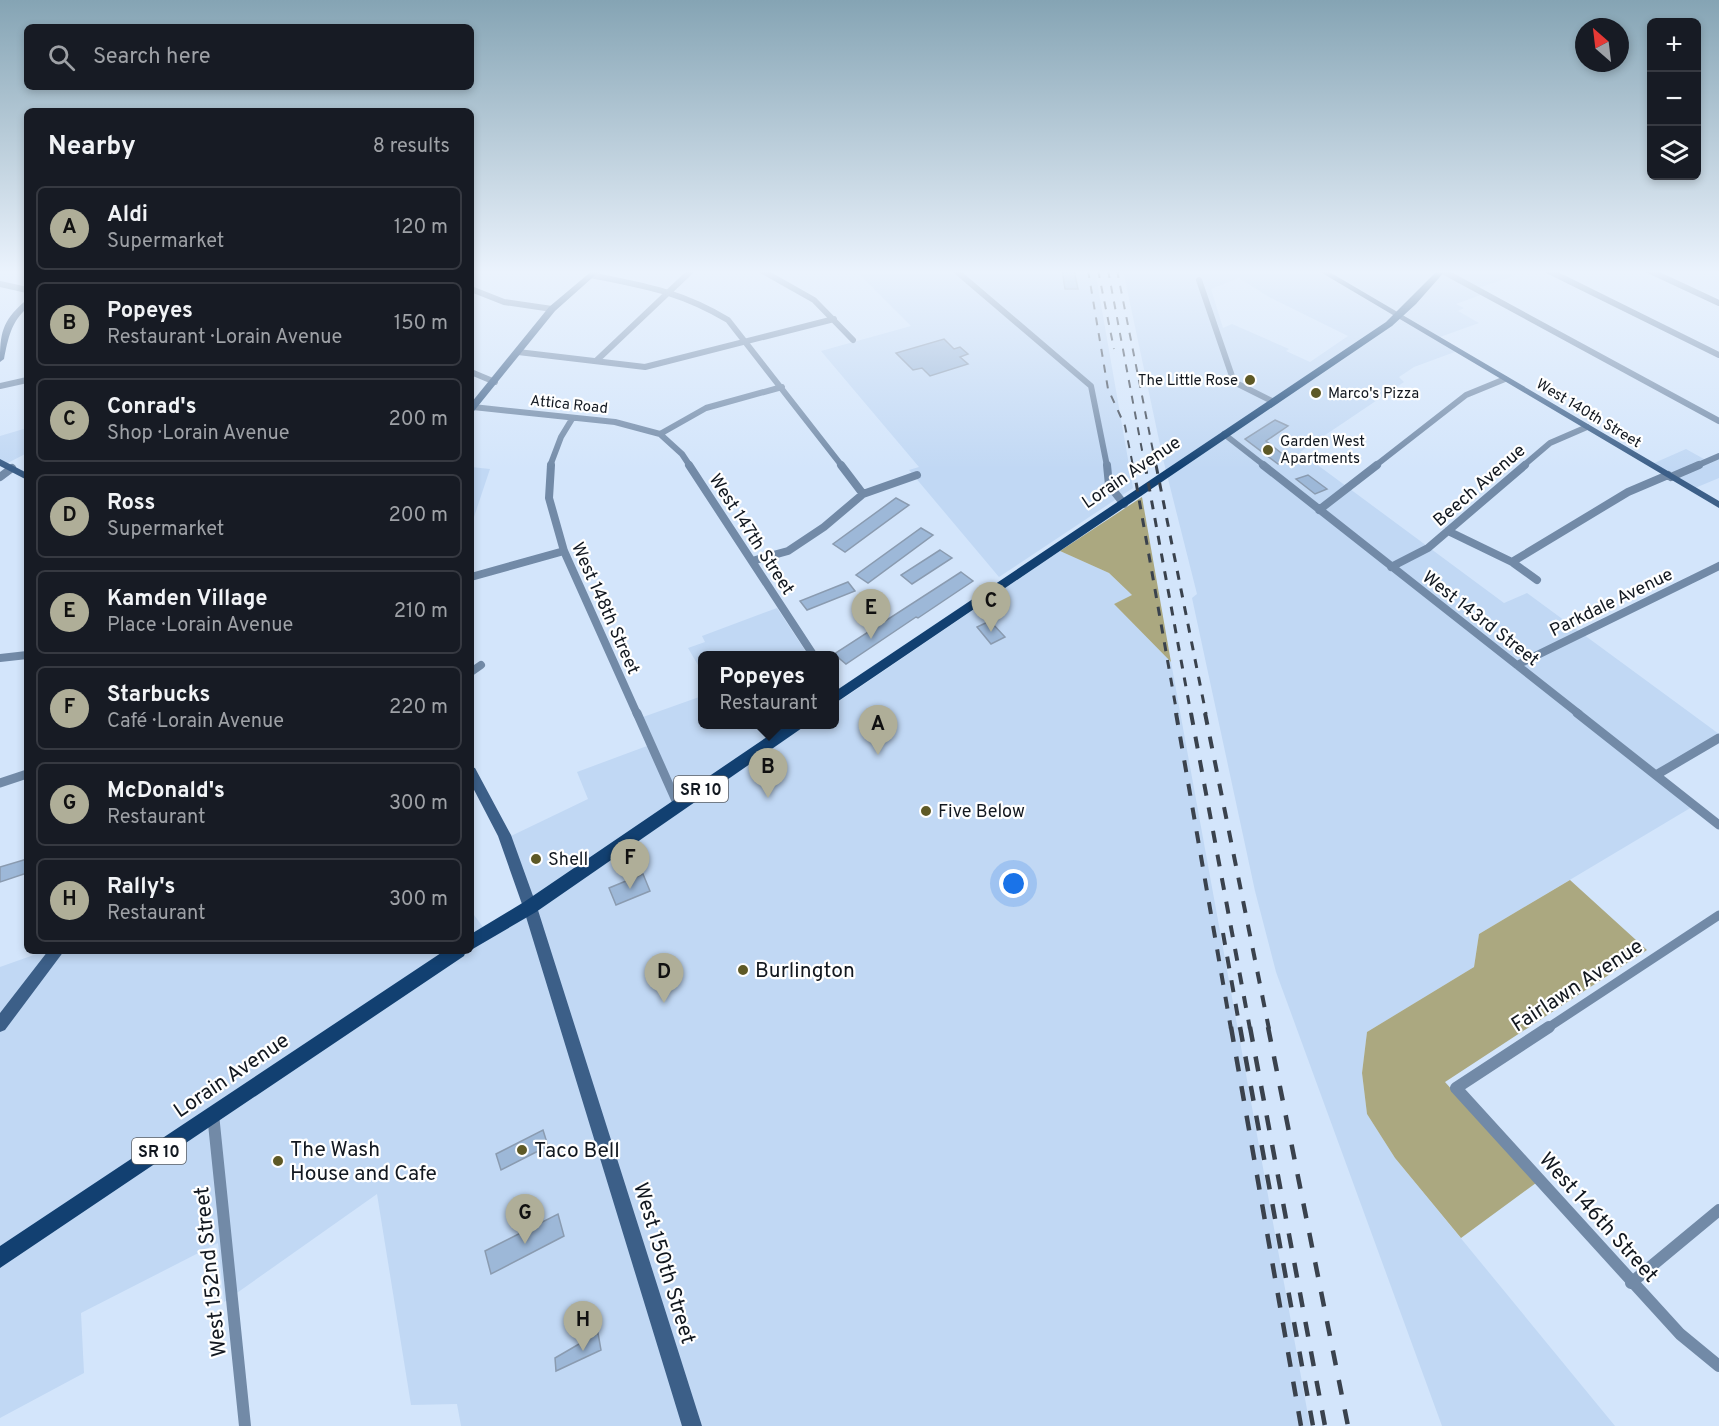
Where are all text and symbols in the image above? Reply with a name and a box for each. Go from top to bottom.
north arrow [1575,18,1629,72]
map controls [1647,18,1701,180]
button: + [1647,18,1701,72]
search box [24,24,474,90]
icon: search [45,41,78,74]
text: Search here [93,44,211,71]
button: − [1647,72,1701,126]
button: layers [1647,126,1701,180]
text: Nearby [48,131,136,164]
text: 8 results [373,134,450,160]
text: Aldi [107,202,148,229]
text: A [62,215,77,241]
text: 120 m [394,215,448,241]
text: Supermarket [107,229,224,255]
text: Popeyes [107,298,193,325]
text: B [63,311,76,337]
text: 150 m [394,311,448,337]
text: Restaurant · Lorain Avenue [107,325,342,351]
place label: The Little Rose [1138,372,1238,391]
marker: The Little Rose [1243,373,1257,387]
street label: West 140th Street [1532,375,1644,453]
place label: Marco's Pizza [1328,385,1419,404]
marker: Marco's Pizza [1309,386,1323,400]
street label: Attica Road [529,392,609,419]
text: Conrad's [107,394,197,421]
text: C [63,407,76,433]
text: 200 m [389,407,448,433]
text: Shop · Lorain Avenue [107,421,290,447]
street label: Lorain Avenue [1078,432,1186,515]
place label: Garden West Apartments [1280,433,1365,469]
street label: Beech Avenue [1429,440,1531,532]
marker: Garden West Apartments [1261,443,1275,457]
street label: West 147th Street [703,470,799,600]
text: Ross [107,490,155,517]
text: D [62,503,77,529]
text: 200 m [389,503,448,529]
text: Supermarket [107,517,224,543]
street label: West 148th Street [565,539,644,678]
street label: Parkdale Avenue [1546,564,1677,643]
street label: West 143rd Street [1417,566,1543,672]
pin: C [972,582,1010,632]
text: Kamden Village [107,586,268,613]
pin: E [852,590,890,639]
text: E [63,599,76,625]
text: 210 m [394,599,448,625]
text: Place · Lorain Avenue [107,613,293,639]
popup [698,651,839,729]
text: Popeyes [719,664,805,691]
text: Starbucks [107,682,210,709]
text: Restaurant [719,691,818,717]
text: F [64,695,75,721]
text: 220 m [389,695,448,721]
pin: A [858,706,898,755]
text: Café · Lorain Avenue [107,709,284,735]
pin: B [748,748,788,798]
road number: SR 10 [674,776,728,802]
text: McDonald's [107,778,225,805]
text: G [63,791,76,817]
text: 300 m [389,791,448,817]
place label: Five Below [938,801,1025,824]
marker: Five Below [919,804,933,818]
text: Restaurant [107,805,206,831]
pin: F [610,840,650,889]
place label: Shell [548,849,588,872]
marker: Shell [529,852,543,866]
your location [999,869,1028,898]
text: Rally's [107,874,175,901]
text: H [62,887,77,913]
text: 300 m [389,887,448,913]
text: Restaurant [107,901,206,927]
street label: Fairlawn Avenue [1507,934,1649,1039]
pin: D [644,954,684,1003]
place label: Burlington [755,958,855,985]
marker: Burlington [736,963,750,977]
street label: Lorain Avenue [169,1028,295,1125]
place label: The Wash House and Cafe [290,1137,437,1188]
road number: SR 10 [132,1138,186,1164]
place label: Taco Bell [534,1138,620,1165]
marker: Taco Bell [515,1143,529,1157]
street label: West 146th Street [1532,1147,1663,1289]
marker: The Wash House and Cafe [271,1154,285,1168]
street label: West 150th Street [626,1180,701,1347]
street label: West 152nd Street [189,1185,234,1358]
pin: G [506,1194,544,1244]
pin: H [564,1302,602,1351]

